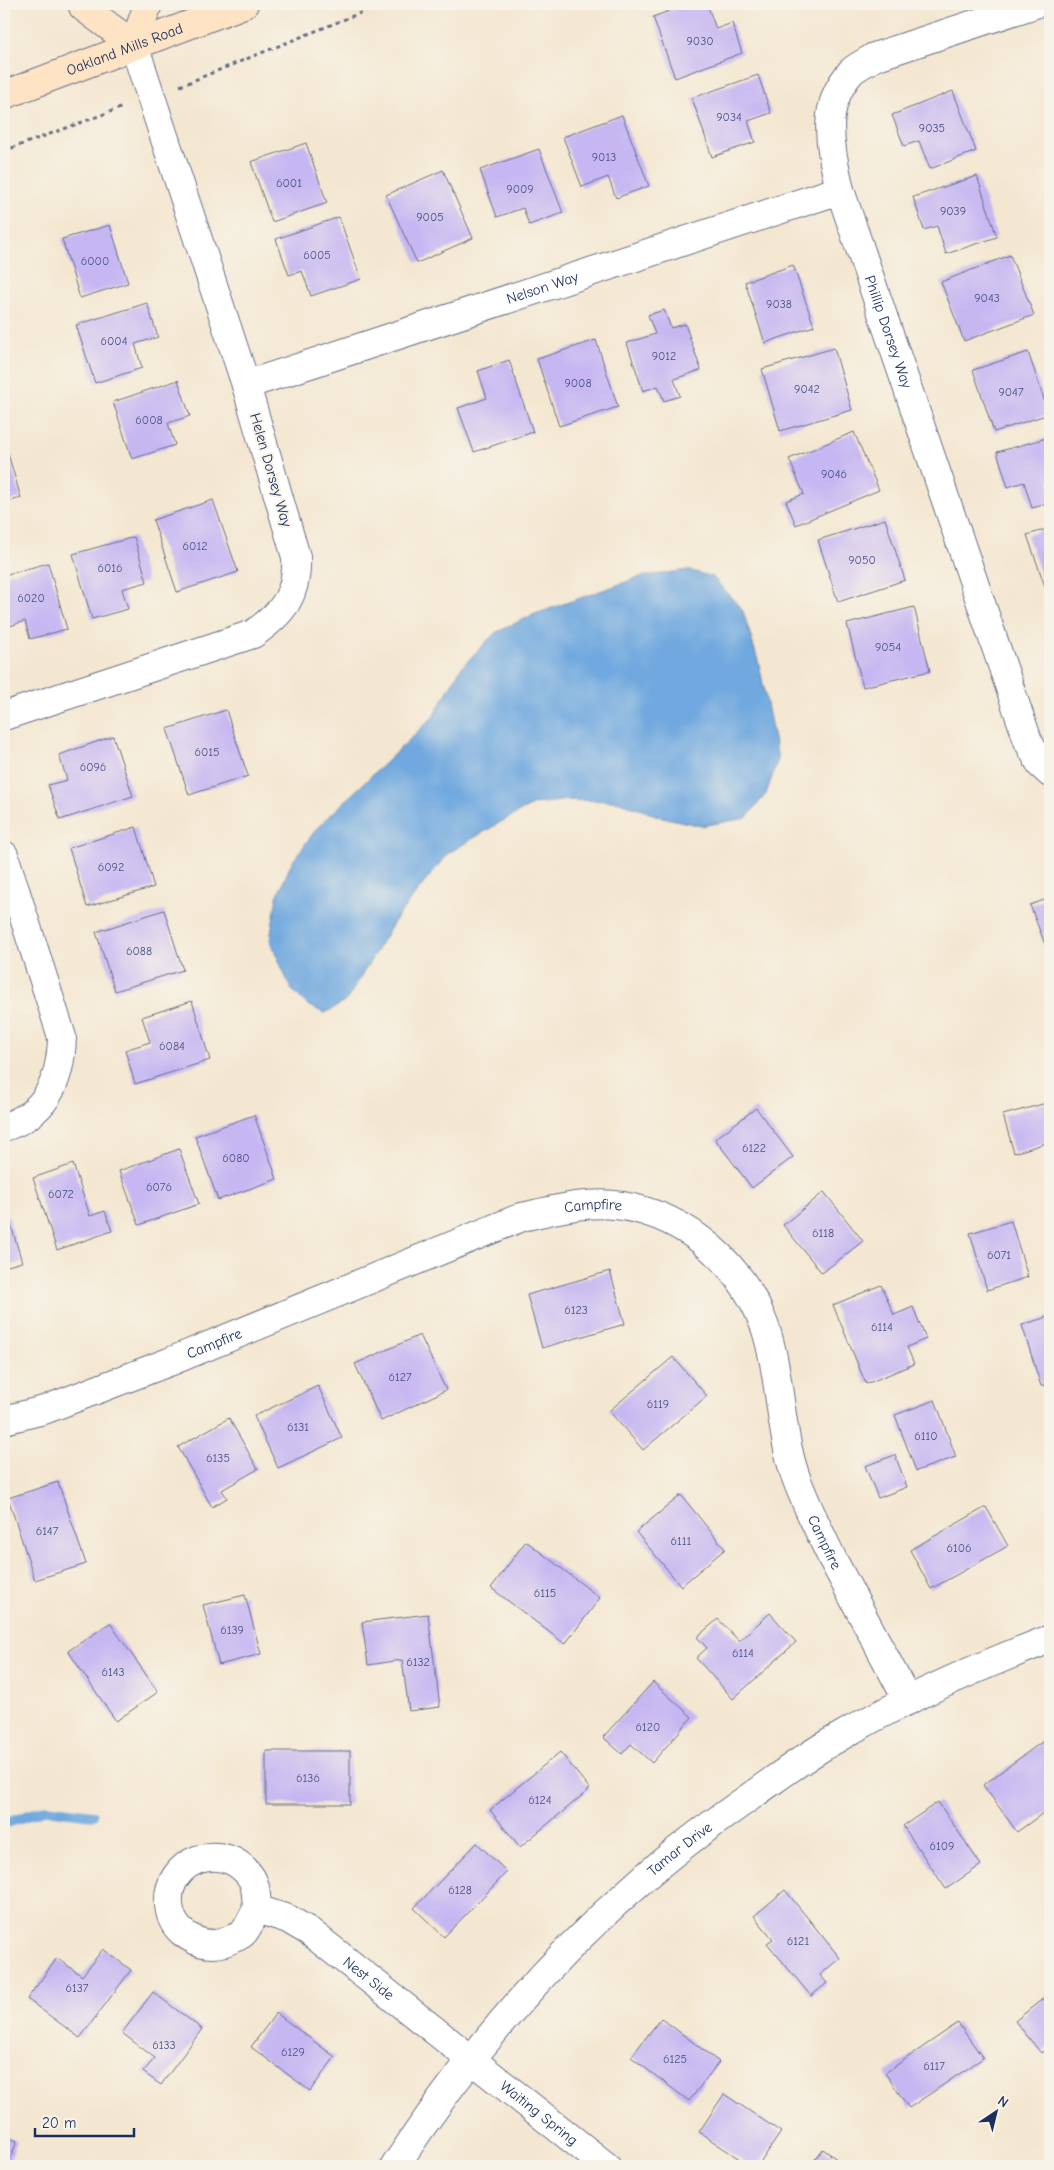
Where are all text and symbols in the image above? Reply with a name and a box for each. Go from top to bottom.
street label: Oakland Mills Road [64,19,185,80]
house number: 9030 [686,34,714,48]
house number: 9034 [716,110,742,124]
house number: 9035 [919,121,945,135]
house number: 9013 [592,150,616,164]
house number: 6001 [276,176,302,190]
house number: 9009 [506,182,534,196]
house number: 9039 [940,204,966,218]
house number: 9005 [416,210,444,224]
house number: 6005 [303,248,331,262]
house number: 6000 [81,254,109,268]
street label: Nelson Way [504,267,581,308]
street label: Phillip Dorsey Way [861,273,916,391]
house number: 9043 [974,291,1000,305]
house number: 9038 [766,297,792,311]
house number: 6004 [101,334,128,348]
house number: 9012 [652,349,676,363]
house number: 9008 [564,376,592,390]
house number: 9042 [794,382,820,396]
house number: 9047 [998,385,1024,399]
street label: Helen Dorsey Way [246,411,296,529]
house number: 6008 [135,413,163,427]
house number: 9046 [821,467,847,481]
house number: 6012 [183,539,207,553]
house number: 9050 [848,553,876,567]
house number: 6016 [97,561,123,575]
house number: 6020 [17,591,45,605]
house number: 9054 [875,640,901,654]
house number: 6015 [194,745,220,759]
house number: 6096 [80,760,106,774]
house number: 6092 [98,860,124,874]
house number: 6088 [126,944,152,958]
house number: 6084 [159,1039,185,1053]
house number: 6122 [742,1141,766,1155]
house number: 6080 [222,1151,250,1165]
house number: 6076 [146,1180,172,1194]
house number: 6072 [48,1187,74,1201]
street label: Campfire [563,1195,624,1217]
house number: 6118 [812,1226,834,1240]
house number: 6071 [987,1248,1011,1262]
house number: 6123 [564,1303,588,1317]
house number: 6114 [871,1320,893,1334]
street label: Campfire [184,1324,245,1363]
house number: 6127 [388,1370,412,1384]
house number: 6119 [647,1397,669,1411]
house number: 6131 [287,1420,309,1434]
house number: 6110 [914,1429,938,1443]
house number: 6135 [206,1451,230,1465]
street label: Campfire [804,1512,846,1573]
house number: 6147 [36,1524,59,1538]
house number: 6111 [671,1534,692,1548]
house number: 6106 [946,1541,972,1555]
house number: 6115 [534,1586,556,1600]
house number: 6139 [220,1623,244,1637]
house number: 6114 [732,1646,754,1660]
house number: 6132 [406,1655,430,1669]
house number: 6143 [101,1665,125,1679]
house number: 6120 [636,1720,660,1734]
house number: 6136 [296,1771,320,1785]
house number: 6124 [528,1793,552,1807]
street label: Tamar Drive [644,1818,716,1880]
house number: 6109 [930,1839,954,1853]
house number: 6128 [448,1883,472,1897]
house number: 6121 [787,1934,809,1948]
street label: Nest Side [340,1953,398,2004]
house number: 6137 [65,1981,89,1995]
house number: 6133 [152,2038,176,2052]
house number: 6129 [281,2045,305,2059]
house number: 6125 [663,2052,687,2066]
house number: 6117 [923,2059,945,2073]
street label: Waiting Spring [497,2077,581,2149]
north arrow [972,2088,1022,2138]
text: N [995,2092,1012,2111]
scale bar [35,2105,134,2137]
text: 20 m [42,2114,76,2132]

